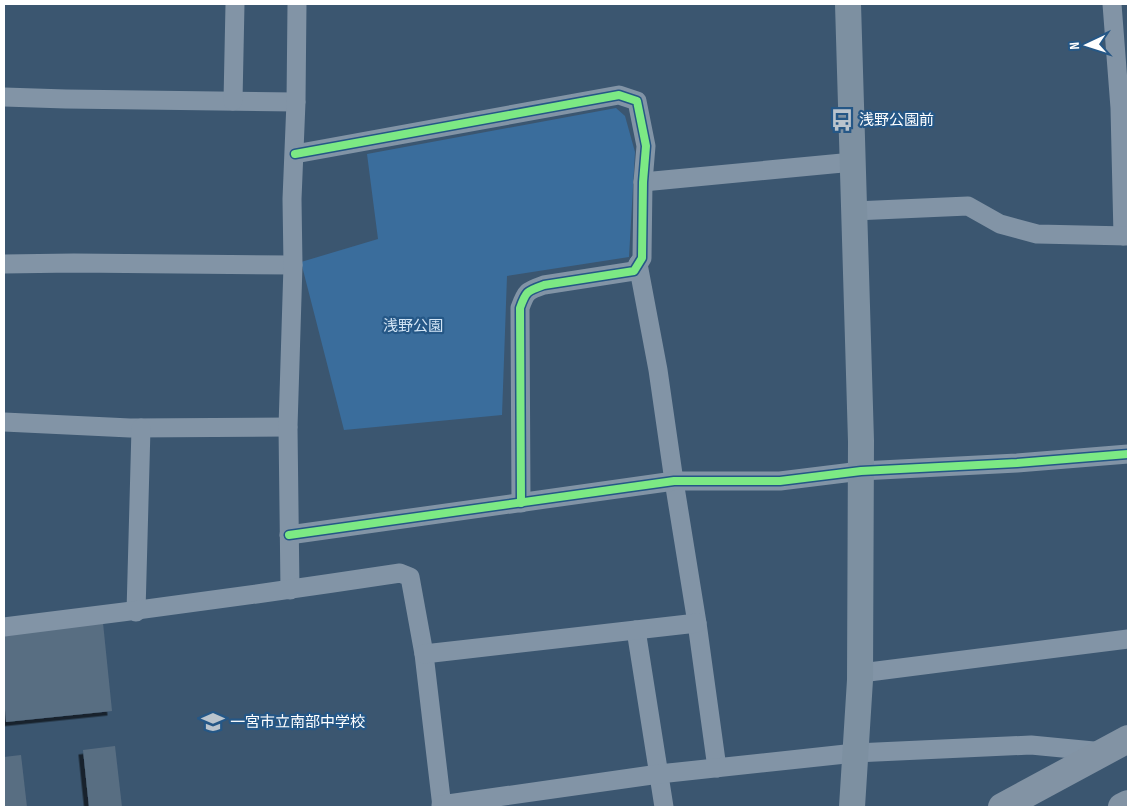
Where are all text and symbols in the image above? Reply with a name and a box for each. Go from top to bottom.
north arrow [1062,20,1112,70]
text: N [1066,42,1083,50]
bus stop icon: 浅野公園前 [829,107,855,133]
place label: 浅野公園前 [859,111,934,130]
park label: 浅野公園 [383,317,443,336]
school or university icon: 一宮市立南部中学校 [200,709,226,735]
place label: 一宮市立南部中学校 [230,713,365,732]

